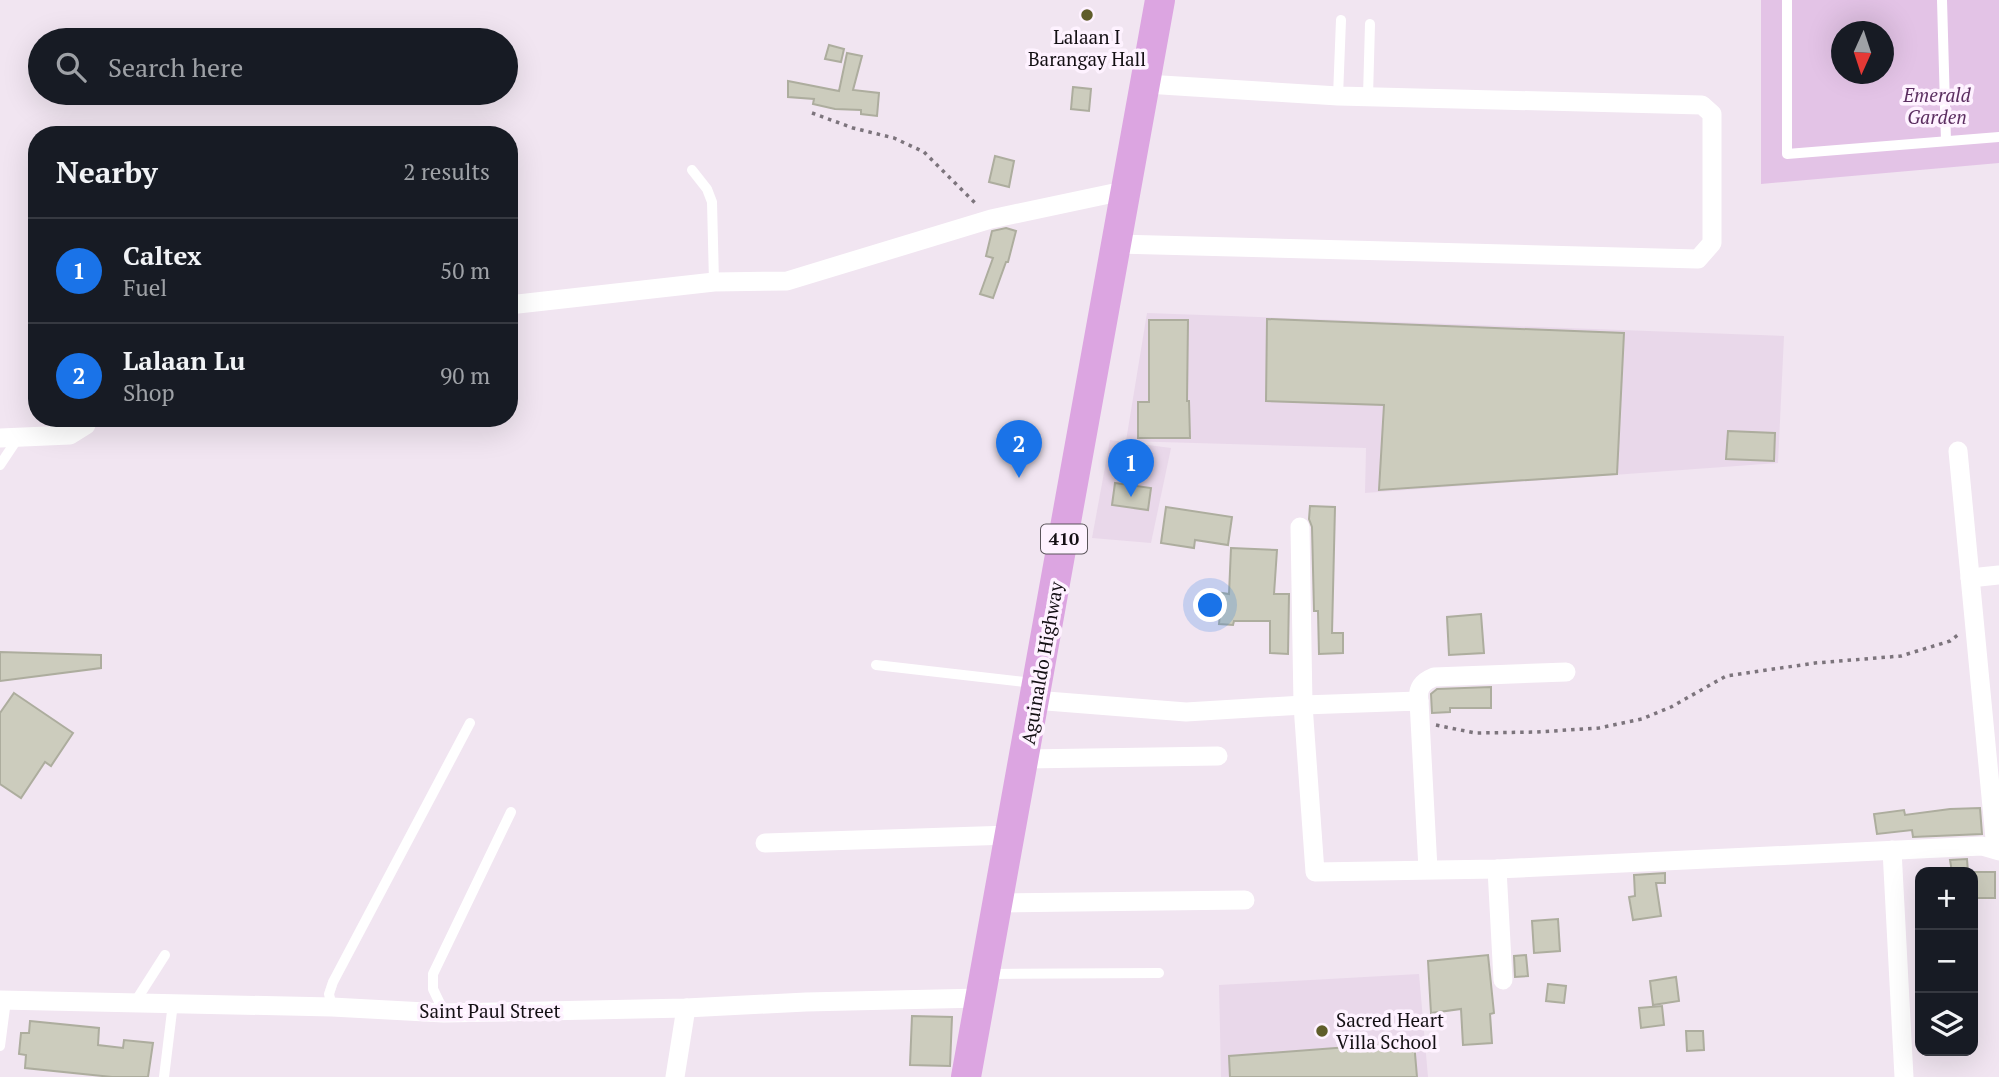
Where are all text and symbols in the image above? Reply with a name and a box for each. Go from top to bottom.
marker: Lalaan I Barangay Hall [1079,7,1095,23]
north arrow [1831,21,1894,84]
place label: Lalaan I Barangay Hall [1028,24,1146,71]
search box [28,28,518,105]
icon: search [52,48,90,86]
text: Search here [108,50,243,84]
park label: Emerald Garden [1902,82,1972,129]
text: Nearby [56,152,158,192]
text: 2 results [403,156,490,187]
text: Caltex [123,238,202,272]
text: 1 [73,255,86,286]
text: 50 m [440,255,490,286]
text: Fuel [123,272,167,303]
text: Lalaan Lu [123,343,245,377]
text: 2 [73,360,86,391]
text: 90 m [440,360,490,391]
text: Shop [123,377,175,408]
pin: 2 [996,420,1042,478]
pin: 1 [1108,439,1154,497]
road number: 410 [1041,524,1087,554]
street label: Aguinaldo Highway [1015,579,1068,746]
your location [1193,588,1227,622]
map controls [1915,867,1978,1056]
button: + [1915,867,1978,930]
button: − [1915,930,1978,993]
button: layers [1915,993,1978,1056]
street label: Saint Paul Street [419,998,561,1023]
place label: Sacred Heart Villa School [1336,1007,1444,1054]
marker: Sacred Heart Villa School [1314,1023,1330,1039]

